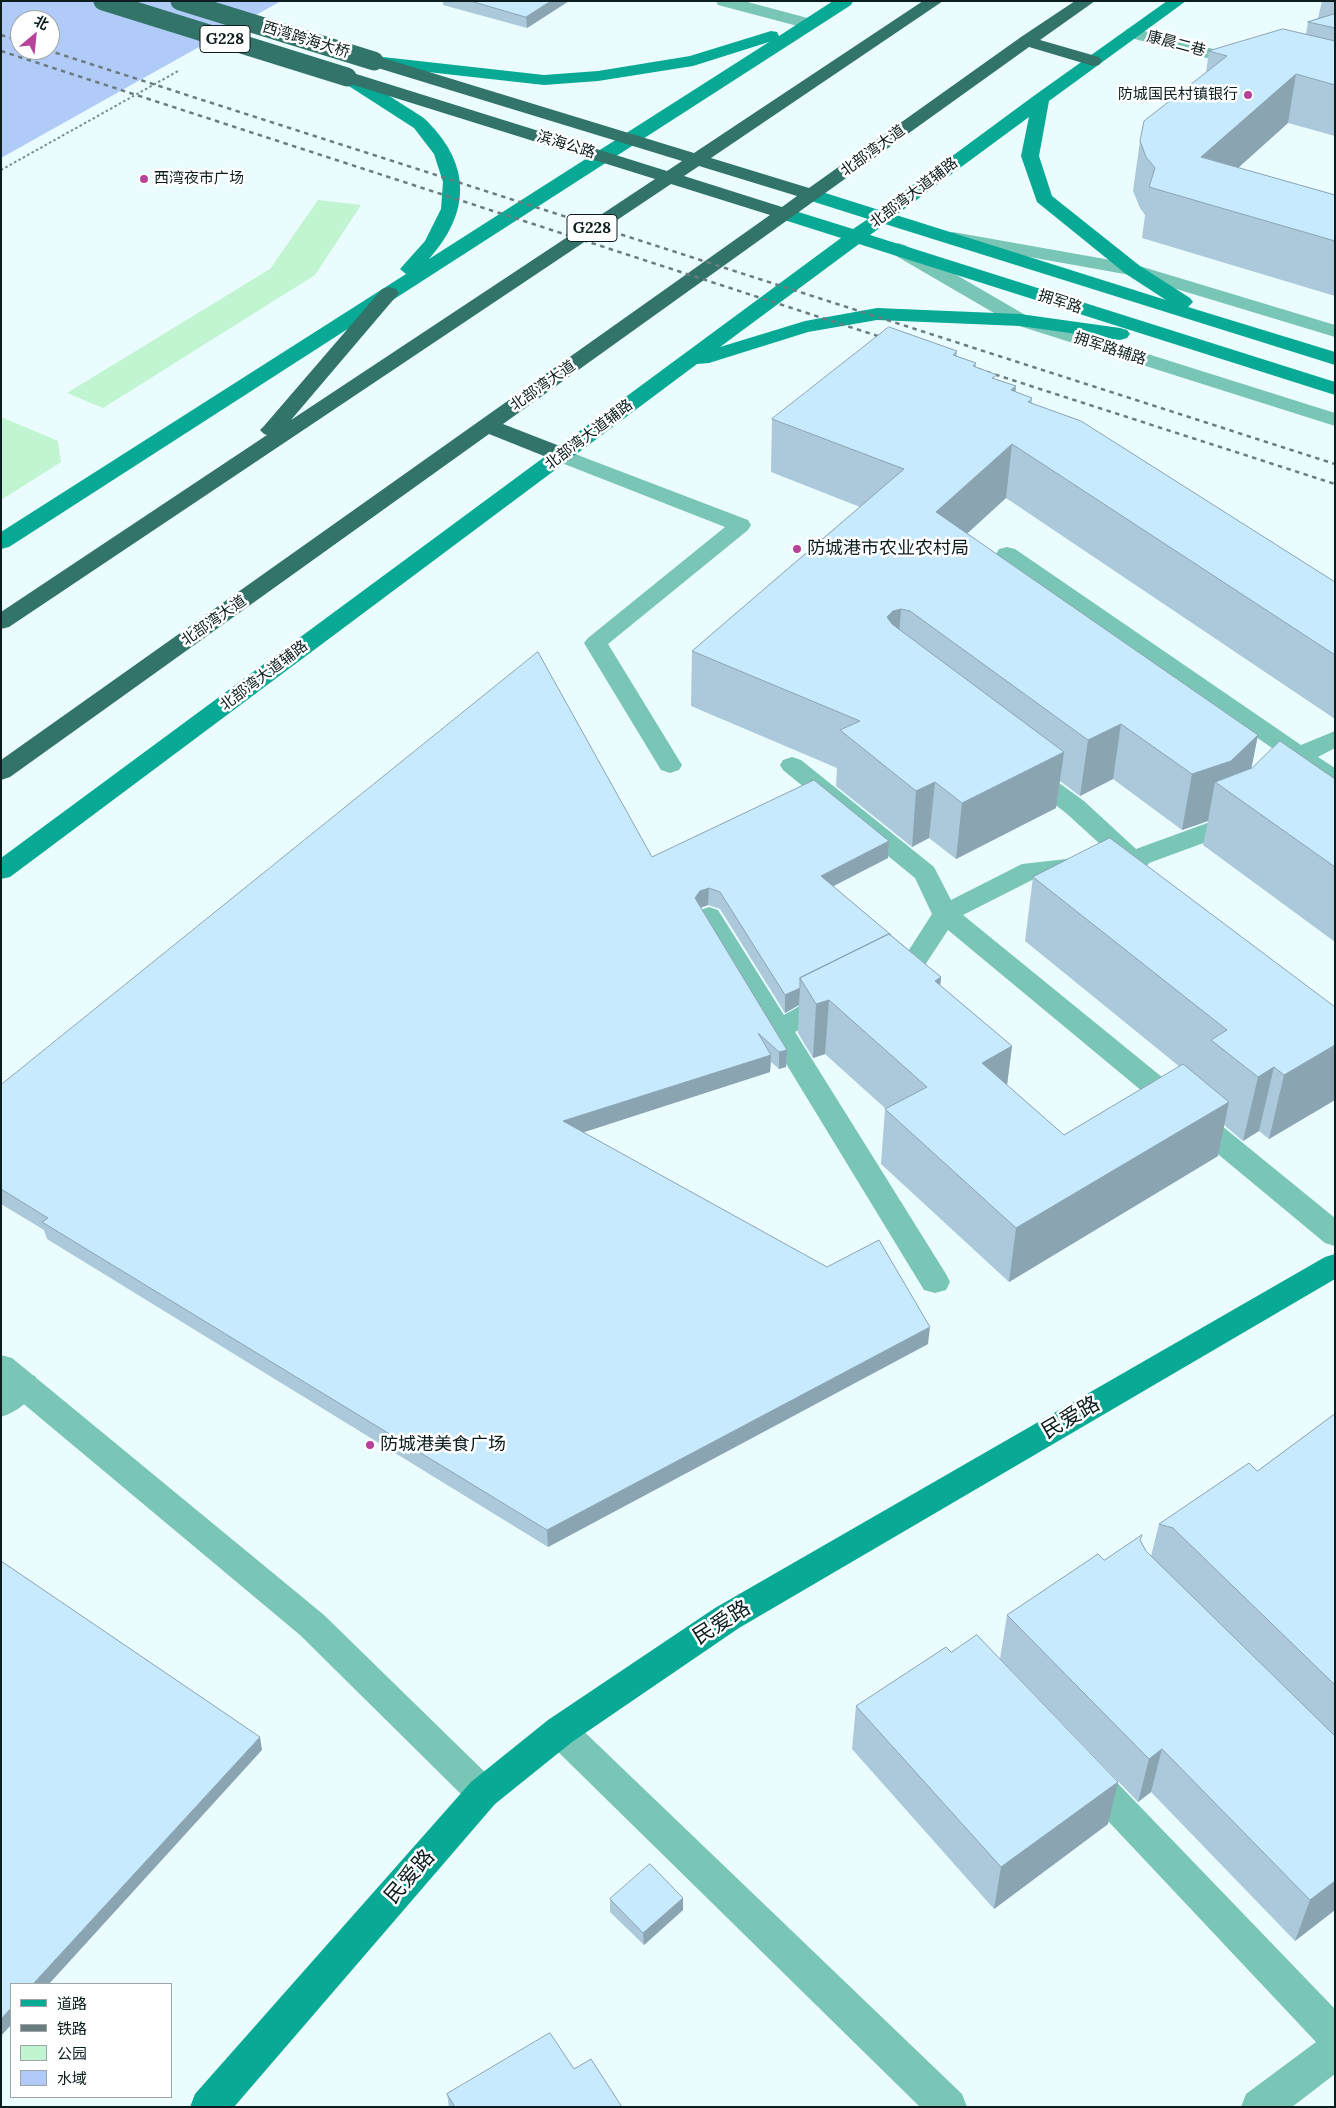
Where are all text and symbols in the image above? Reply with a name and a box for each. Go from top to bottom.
north arrow [10,10,60,60]
text: 北 [31,11,52,34]
street label: 西湾跨海大桥 [260,18,352,62]
road number: G228 [200,26,250,52]
street label: 康晨二巷 [1145,28,1207,60]
place label: 防城国民村镇银行 [1118,86,1238,104]
marker: 防城国民村镇银行 [1242,89,1254,101]
street label: 北部湾大道 [837,122,909,180]
street label: 滨海公路 [535,128,597,162]
street label: 北部湾大道辅路 [867,154,961,232]
place label: 西湾夜市广场 [154,170,244,188]
marker: 西湾夜市广场 [138,173,150,185]
road number: G228 [567,214,617,242]
street label: 拥军路 [1036,286,1084,318]
street label: 拥军路辅路 [1072,329,1148,369]
street label: 北部湾大道 [507,357,579,415]
street label: 北部湾大道辅路 [542,396,636,474]
place label: 防城港市农业农村局 [807,538,969,560]
marker: 防城港市农业农村局 [791,543,803,555]
street label: 北部湾大道 [178,592,250,650]
street label: 北部湾大道辅路 [217,637,311,715]
street label: 民爱路 [1037,1391,1105,1445]
place label: 防城港美食广场 [380,1434,506,1456]
marker: 防城港美食广场 [364,1439,376,1451]
street label: 民爱路 [689,1596,755,1650]
street label: 民爱路 [380,1845,440,1909]
legend [10,1983,172,2098]
text: 道路 [57,1994,87,2013]
text: 铁路 [57,2019,87,2038]
text: 公园 [57,2044,87,2063]
text: 水域 [57,2069,87,2088]

